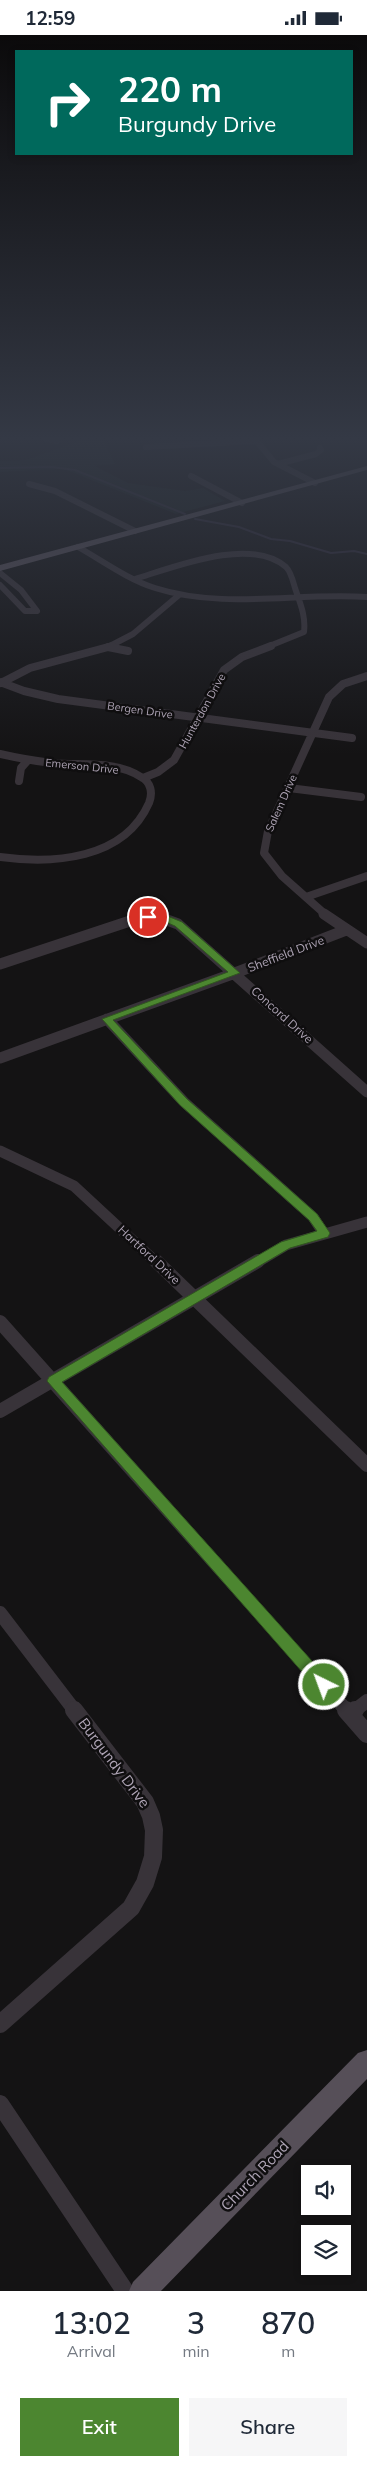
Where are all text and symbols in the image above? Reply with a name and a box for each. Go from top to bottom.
text: 12:59 [25,6,75,30]
text: 220 m [118,67,222,111]
icon: right [35,70,100,135]
text: Burgundy Drive [118,110,276,138]
street label: Hunterdon Drive [176,671,228,751]
street label: Bergen Drive [106,698,174,722]
street label: Emerson Drive [45,755,119,777]
street label: Salem Drive [262,772,300,834]
pin [127,896,169,938]
icon: arrive [134,903,162,931]
street label: Sheffield Drive [246,932,326,975]
street label: Concord Drive [248,983,316,1046]
street label: Hartford Drive [115,1222,184,1287]
position arrow [297,1658,349,1710]
street label: Burgundy Drive [74,1714,154,1811]
street label: Church Road [217,2137,293,2215]
map controls [301,2165,351,2275]
button: sound [301,2165,351,2215]
button: layers [301,2225,351,2275]
text: 13:02 [52,2304,131,2342]
text: 3 [187,2304,205,2342]
text: 870 [261,2304,315,2342]
text: Arrival [67,2341,116,2361]
text: min [182,2341,210,2361]
text: m [281,2341,295,2361]
button: Exit [20,2398,179,2456]
button: Share [189,2398,347,2456]

